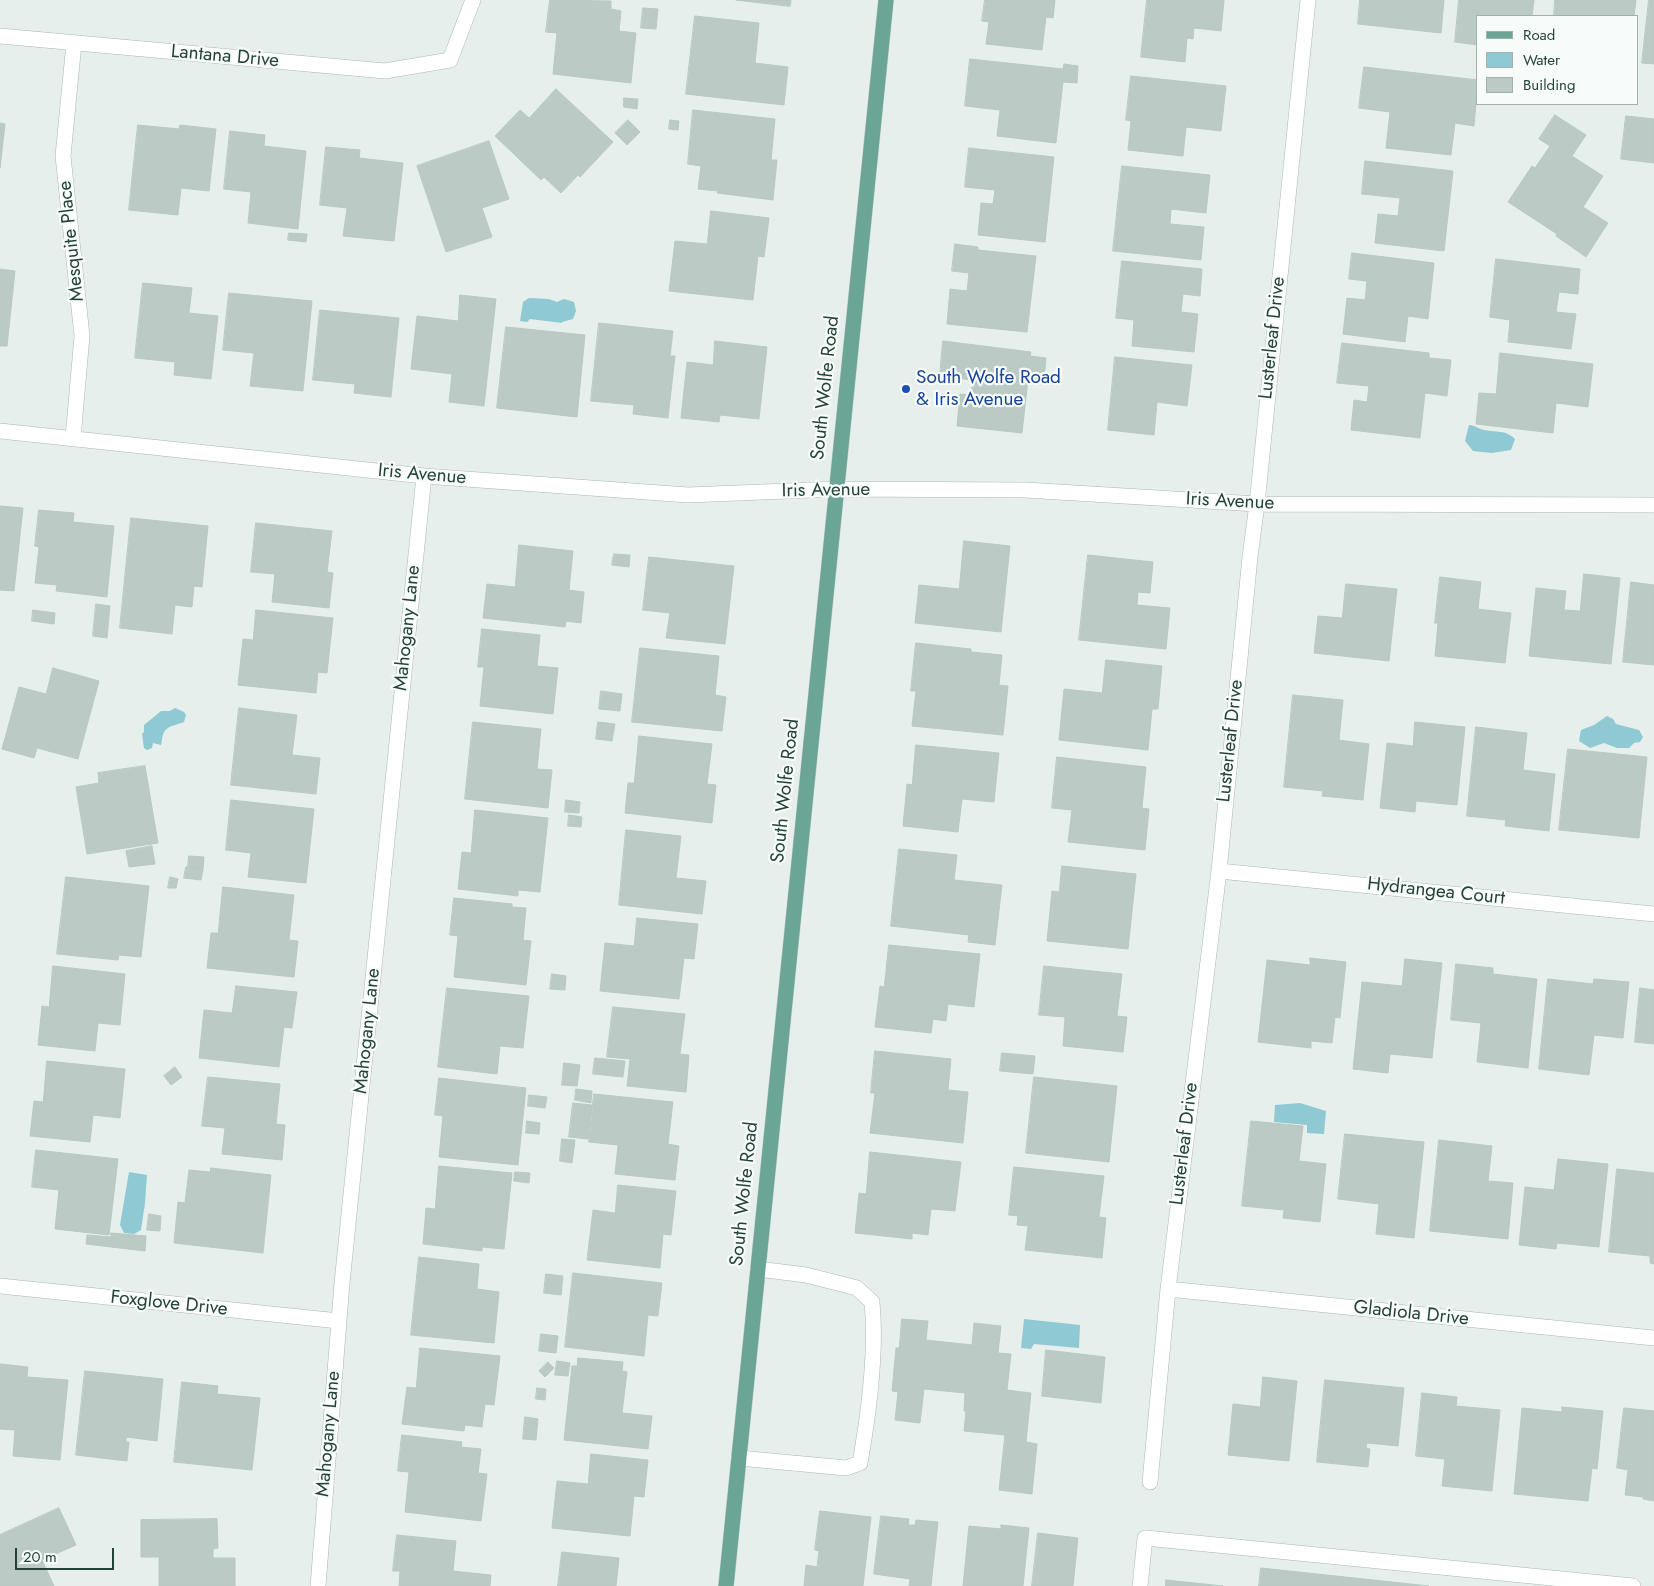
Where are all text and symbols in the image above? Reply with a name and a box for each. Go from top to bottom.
legend [1476,15,1639,105]
text: Road [1523,24,1555,46]
street label: Lantana Drive [170,41,280,73]
text: Water [1523,49,1560,71]
text: Building [1523,74,1575,96]
street label: Mesquite Place [54,179,90,303]
street label: Lusterleaf Drive [1255,275,1291,401]
street label: South Wolfe Road [807,315,845,461]
place label: South Wolfe Road & Iris Avenue [916,367,1061,411]
marker: South Wolfe Road & Iris Avenue [900,383,912,395]
street label: Iris Avenue [377,460,467,490]
street label: Iris Avenue [781,479,871,503]
street label: Iris Avenue [1185,488,1275,516]
street label: Mahogany Lane [390,564,426,692]
street label: Lusterleaf Drive [1213,678,1249,804]
street label: South Wolfe Road [767,718,805,864]
street label: Hydrangea Court [1366,873,1506,911]
street label: Mahogany Lane [350,967,386,1095]
street label: Lusterleaf Drive [1166,1081,1204,1207]
street label: South Wolfe Road [726,1121,764,1267]
street label: Foxglove Drive [109,1287,229,1321]
street label: Gladiola Drive [1352,1297,1470,1331]
street label: Mahogany Lane [312,1370,346,1498]
scale bar [18,1538,116,1570]
text: 20 m [23,1546,57,1568]

